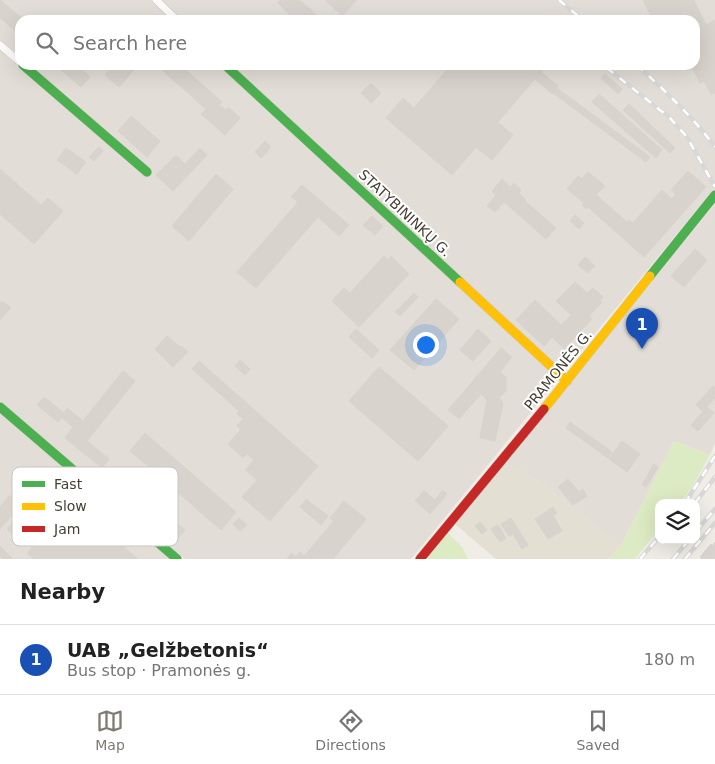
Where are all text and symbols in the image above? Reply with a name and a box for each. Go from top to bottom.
search box [15,15,700,70]
icon: search [33,29,61,57]
text: Search here [73,32,187,54]
street label: STATYBININKŲ G. [356,166,454,260]
pin: 1 [626,308,658,349]
street label: PRAMONĖS G. [520,326,595,413]
your location [413,332,439,358]
legend [12,467,178,546]
text: Fast [54,476,83,492]
text: Slow [54,498,87,514]
map controls [655,499,700,544]
button: layers [655,499,700,544]
text: Jam [53,521,80,537]
text: Nearby [20,580,105,604]
text: UAB „Gelžbetonis“ [67,639,269,661]
text: 1 [30,650,42,669]
text: 180 m [644,650,695,669]
text: Bus stop · Pramonės g. [67,661,251,680]
tab: Map [95,707,125,753]
tab: Directions [315,707,386,753]
tab: Saved [576,707,620,753]

